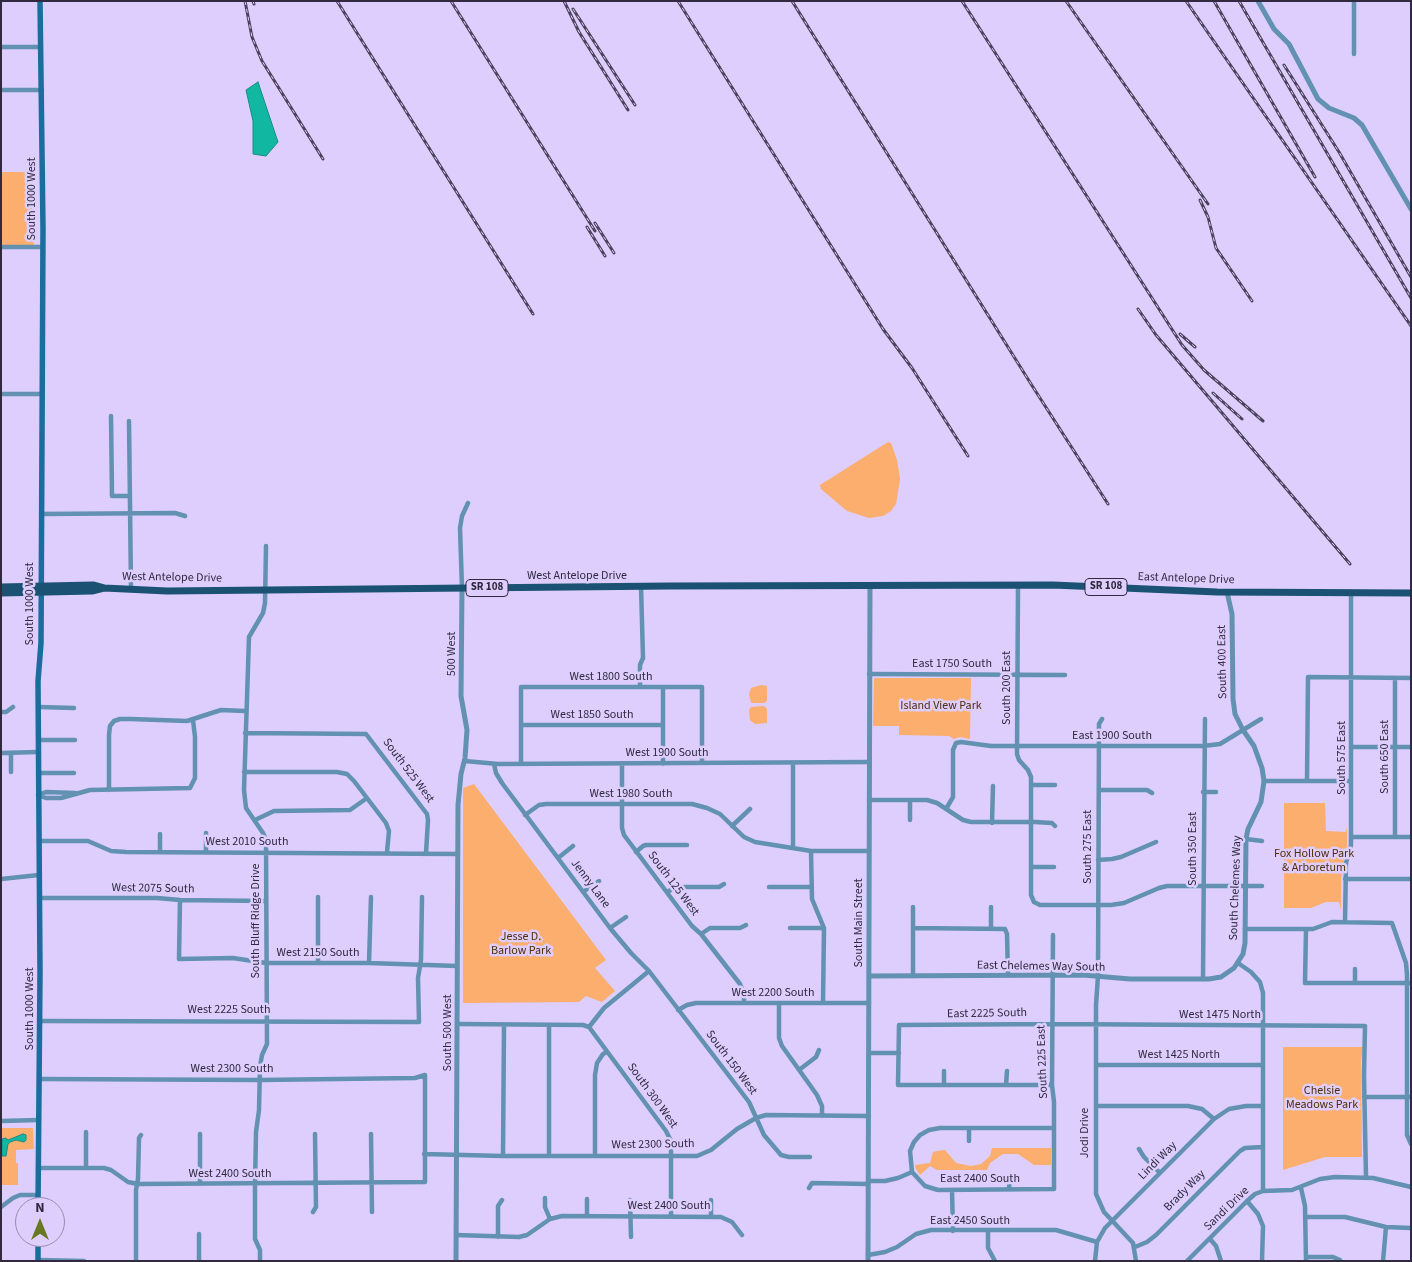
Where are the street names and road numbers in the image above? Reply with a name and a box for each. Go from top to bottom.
street label: South 1000 West [25,158,39,240]
street label: South 1000 West [23,563,37,645]
street label: West Antelope Drive [527,569,627,583]
street label: West Antelope Drive [122,570,222,586]
street label: East Antelope Drive [1137,570,1235,588]
road number: SR 108 [1085,578,1127,596]
road number: SR 108 [466,580,508,596]
street label: South 400 East [1215,625,1231,699]
street label: 500 West [445,632,459,676]
street label: South 200 East [1000,651,1014,725]
street label: East 1750 South [912,657,992,671]
street label: West 1800 South [570,670,652,684]
street label: West 1850 South [551,708,633,722]
street label: South 650 East [1378,720,1392,794]
street label: South 575 East [1335,721,1349,795]
street label: East 1900 South [1072,729,1152,743]
street label: South 525 West [379,736,437,806]
street label: West 1900 South [626,746,708,760]
street label: West 1980 South [590,787,672,801]
street label: South 275 East [1081,810,1095,884]
street label: South 350 East [1186,812,1200,886]
street label: West 2010 South [206,835,288,849]
street label: South Chelemes Way [1227,835,1245,941]
street label: South 125 West [644,849,702,919]
street label: Jenny Lane [567,857,613,911]
street label: South Bluff Ridge Drive [249,863,263,979]
street label: South Main Street [852,878,866,968]
street label: West 2075 South [111,881,195,897]
street label: West 2150 South [277,946,359,960]
street label: East Chelemes Way South [977,959,1105,975]
street label: South 1000 West [23,968,37,1050]
street label: West 2200 South [732,986,814,1000]
street label: South 500 West [441,995,455,1071]
street label: West 2225 South [188,1003,270,1017]
street label: East 2225 South [947,1006,1027,1022]
street label: West 1475 North [1179,1008,1261,1022]
street label: South 225 East [1035,1025,1051,1099]
street label: South 150 West [702,1028,760,1098]
street label: West 1425 North [1138,1048,1220,1062]
street label: South 300 West [624,1061,680,1131]
street label: West 2300 South [191,1062,273,1076]
street label: Jodi Drive [1078,1108,1092,1158]
street label: West 2300 South [611,1137,695,1153]
street label: Lindi Way [1136,1139,1180,1183]
street label: West 2400 South [189,1167,271,1181]
street label: Brady Way [1161,1167,1209,1215]
street label: East 2400 South [940,1172,1020,1186]
street label: Sandi Drive [1201,1184,1253,1234]
street label: West 2400 South [628,1199,710,1213]
street label: East 2450 South [930,1214,1010,1228]

